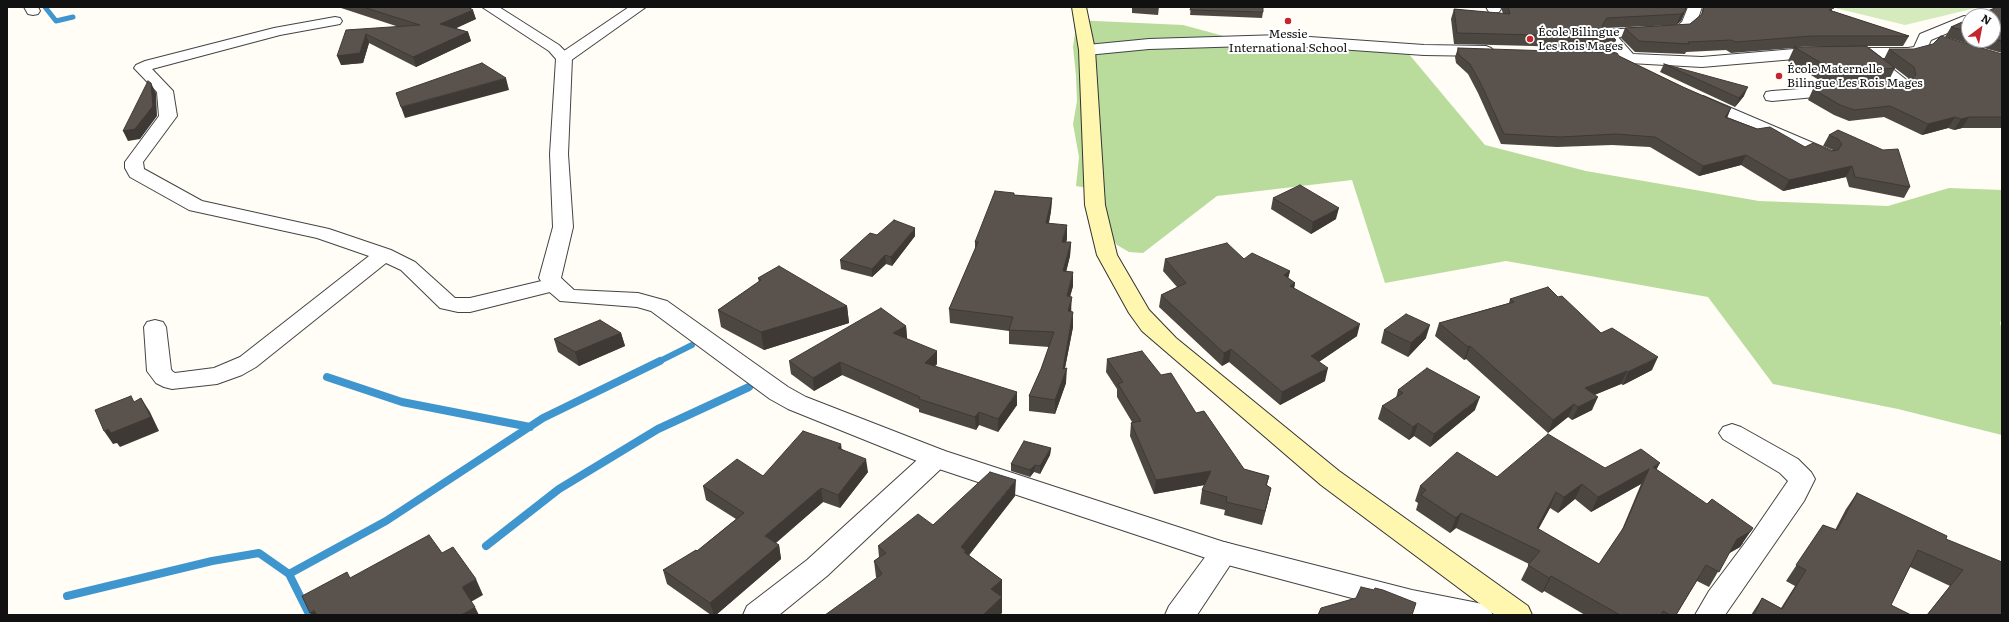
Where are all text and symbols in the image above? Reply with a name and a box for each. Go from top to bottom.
north arrow [1961,8,2001,48]
text: N [1979,9,1995,28]
marker: Messie International School [1283,16,1293,26]
place label: École Bilingue Les Rois Mages [1538,25,1623,53]
place label: Messie International School [1229,27,1347,55]
marker: École Bilingue Les Rois Mages [1525,34,1535,44]
place label: École Maternelle Bilingue Les Rois Mages [1787,62,1923,90]
marker: École Maternelle Bilingue Les Rois Mages [1774,71,1784,81]

